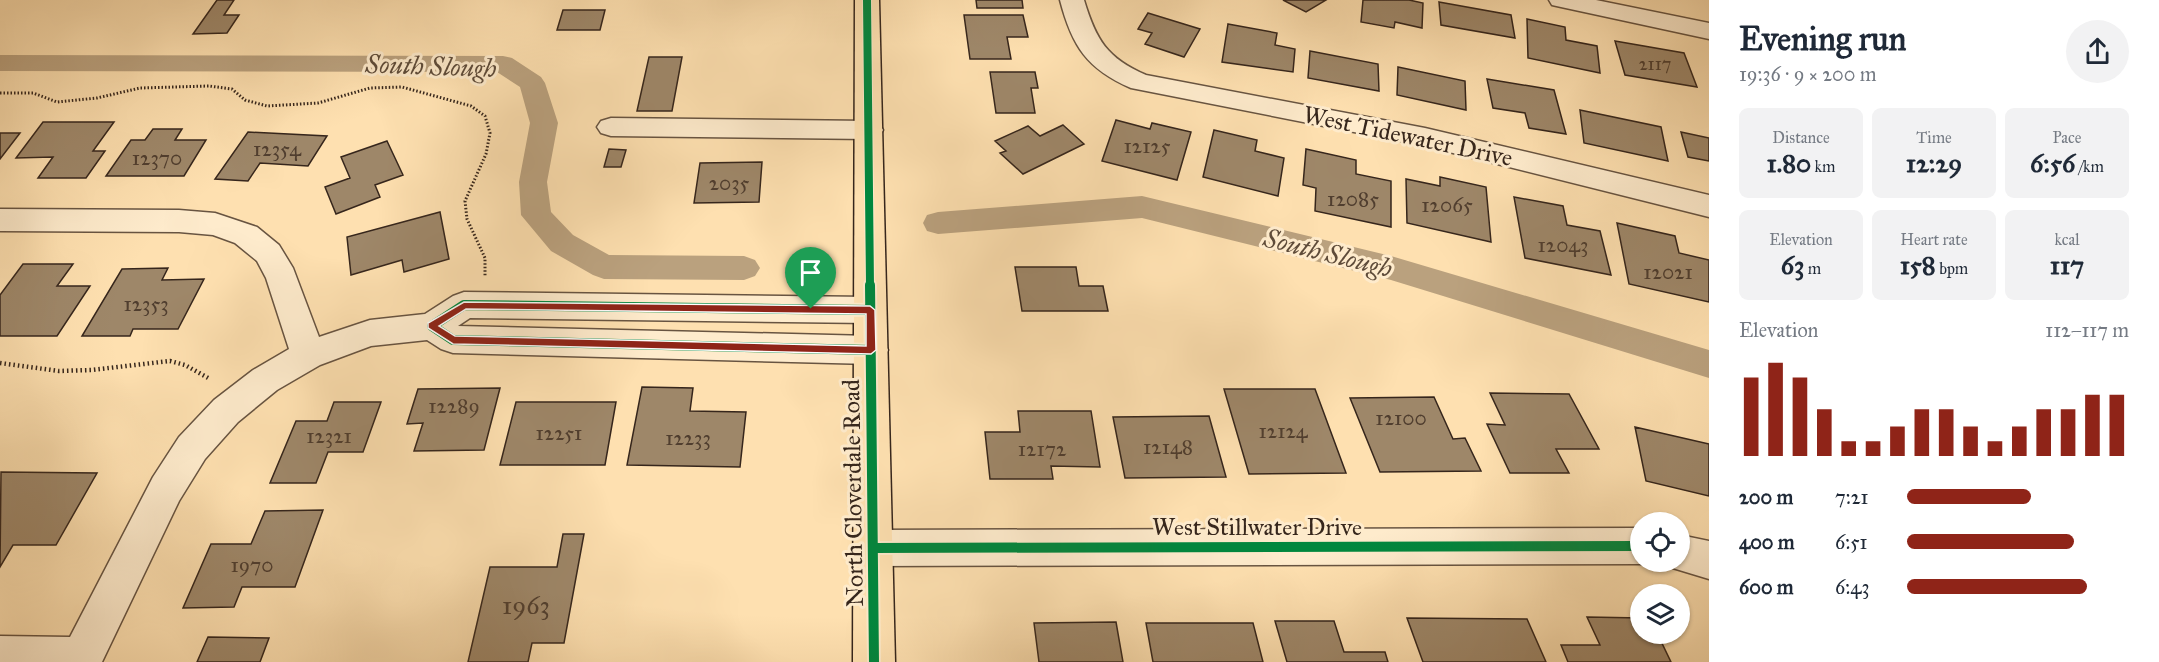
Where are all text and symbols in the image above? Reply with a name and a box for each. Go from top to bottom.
text: Evening run [1739,19,1906,59]
button: share [2066,20,2129,83]
water label: South Slough [364,48,497,84]
house number: 2117 [1639,53,1671,75]
text: 19:36 · 9 × 200 m [1739,62,1877,86]
street label: West Tidewater Drive [1301,99,1515,173]
text: Distance [1772,128,1830,147]
text: Time [1916,128,1952,147]
text: Pace [2052,128,2082,147]
house number: 12125 [1124,133,1171,159]
house number: 12354 [253,136,302,162]
house number: 12370 [132,145,182,171]
text: 1.80 [1767,147,1811,179]
text: 12:29 [1906,147,1962,179]
text: 6:56 [2030,147,2075,179]
text: km [1811,157,1835,176]
text: /km [2075,157,2104,176]
house number: 2035 [709,170,750,196]
house number: 12085 [1327,186,1379,212]
house number: 12065 [1421,192,1473,218]
water label: South Slough [1259,221,1396,284]
text: Elevation [1769,230,1833,249]
text: Heart rate [1900,230,1968,249]
text: kcal [2054,230,2080,249]
house number: 12043 [1538,232,1588,258]
pin [785,247,836,309]
text: 63 [1781,249,1804,281]
text: 158 [1900,249,1936,281]
text: 117 [2050,249,2084,281]
icon: arrive [794,256,827,289]
house number: 12021 [1643,259,1693,285]
text: m [1804,259,1821,278]
text: bpm [1936,259,1968,278]
house number: 12353 [123,291,169,317]
text: Elevation [1739,318,1818,342]
text: 112–117 m [2045,318,2129,342]
street label: North Cloverdale Road [836,379,870,607]
house number: 12289 [428,393,480,419]
house number: 12100 [1375,405,1427,431]
house number: 12124 [1258,418,1309,444]
house number: 12251 [536,420,582,446]
house number: 12321 [306,423,352,449]
house number: 12233 [665,425,711,451]
house number: 12148 [1143,434,1193,460]
house number: 12172 [1018,436,1067,462]
text: 200 m [1739,485,1793,509]
text: 7:21 [1835,485,1868,509]
street label: West Stillwater Drive [1152,512,1362,542]
map controls [1630,512,1690,644]
button: locate [1630,512,1690,572]
text: 400 m [1739,530,1795,554]
text: 6:51 [1835,530,1868,554]
house number: 1970 [231,552,273,578]
text: 600 m [1739,575,1794,599]
text: 6:43 [1835,575,1869,599]
button: layers [1630,584,1690,644]
house number: 1963 [502,589,550,621]

